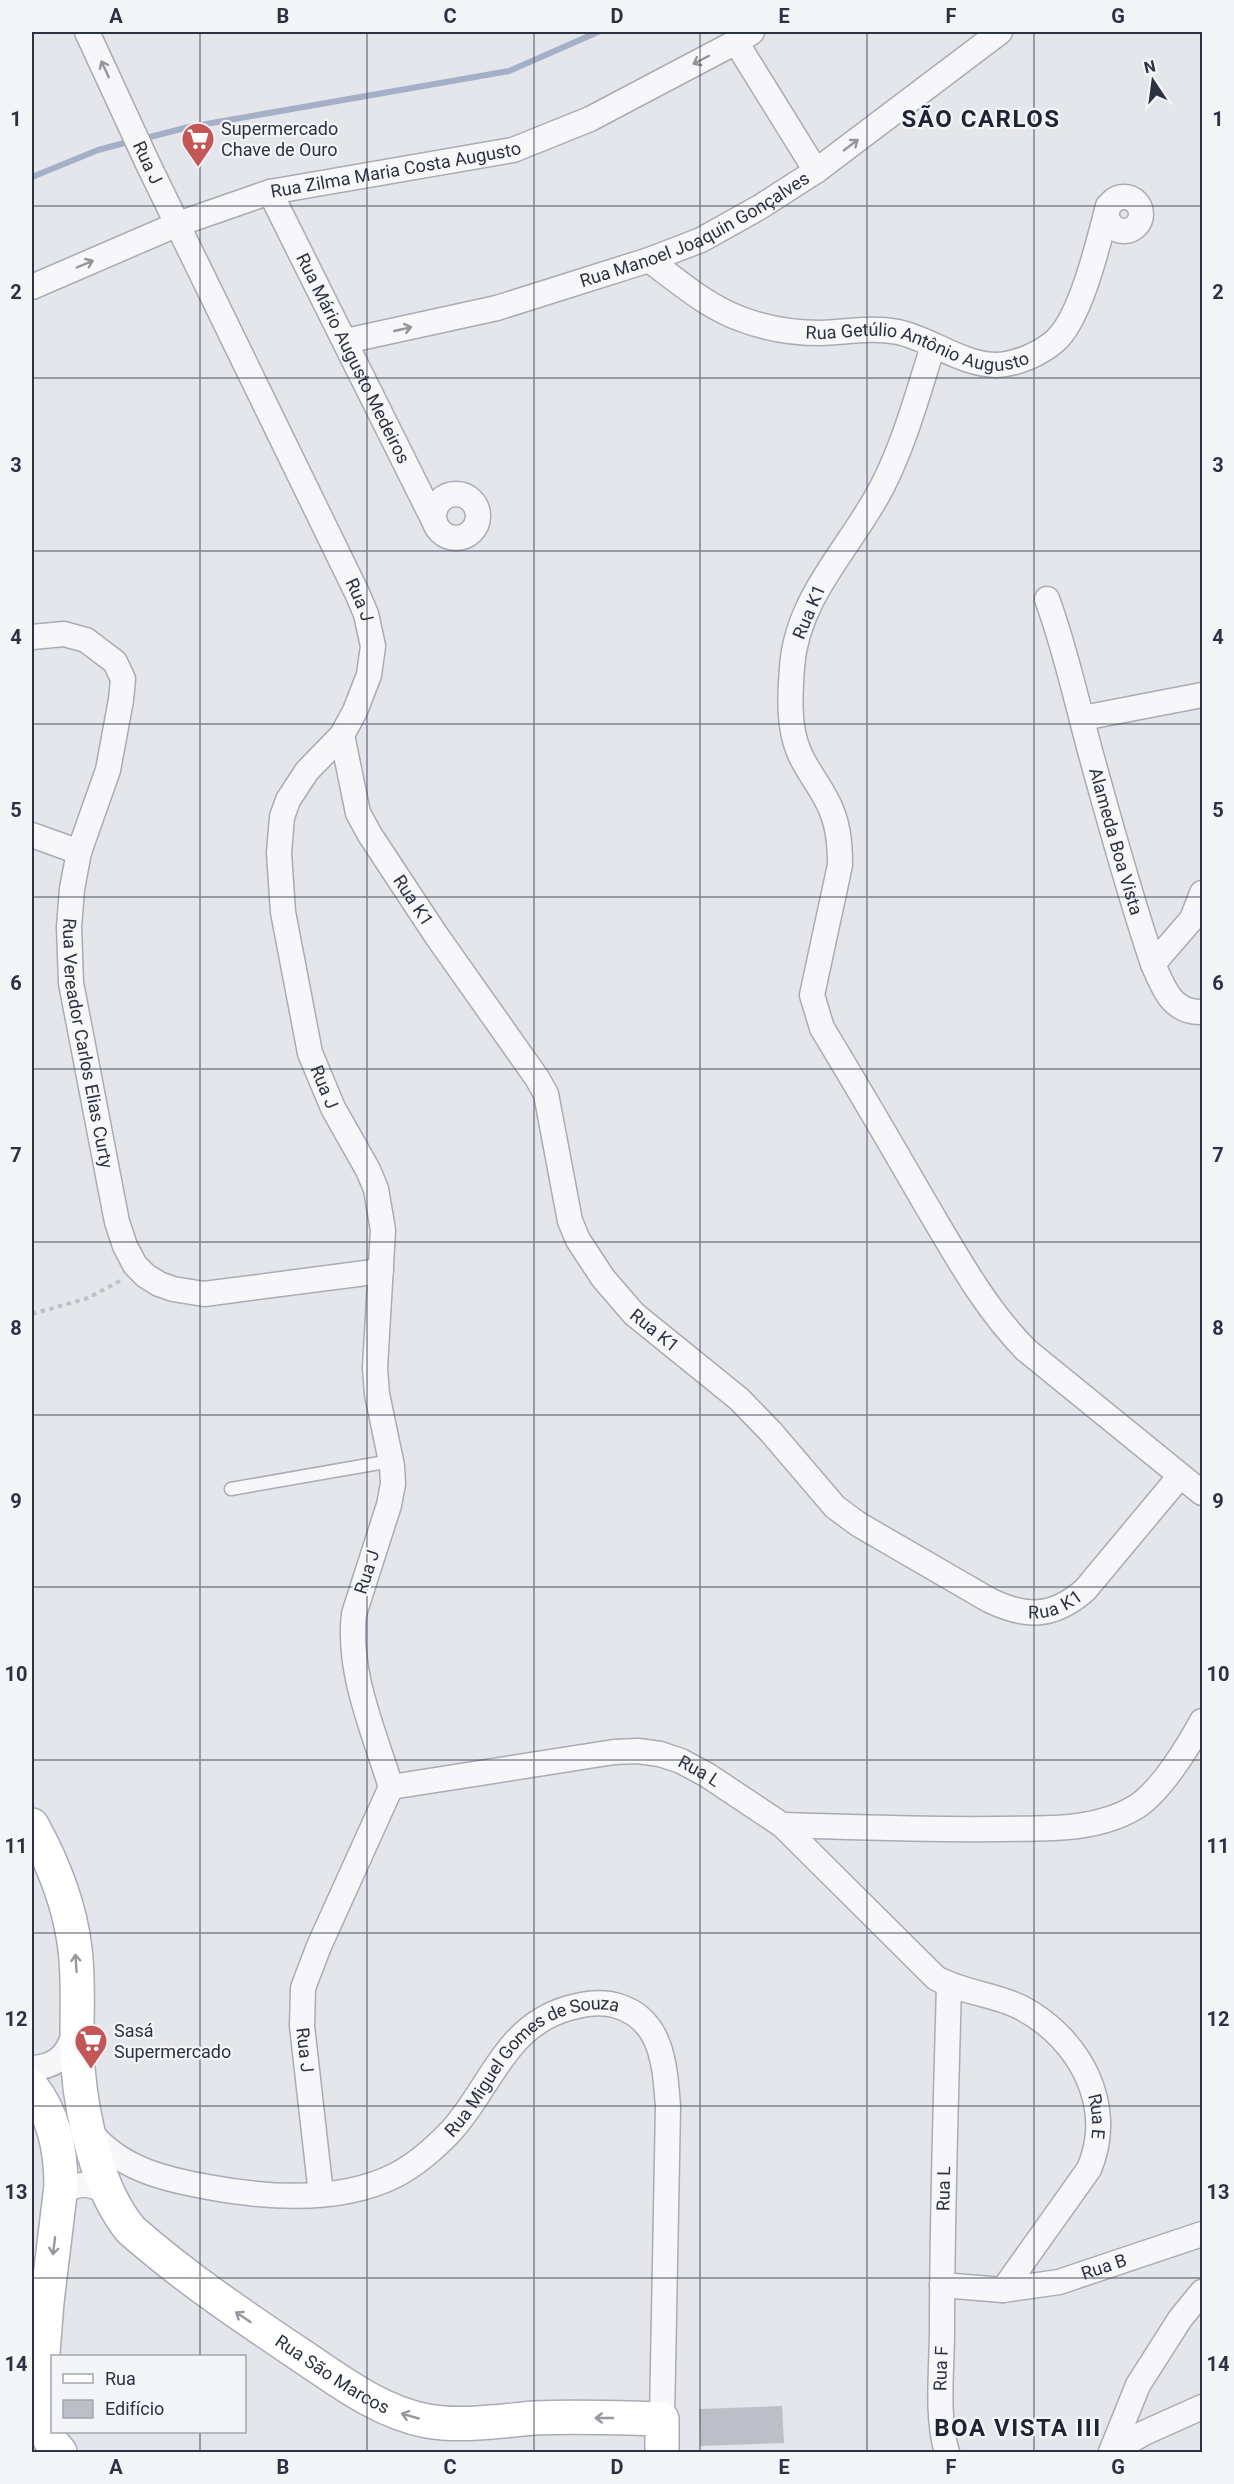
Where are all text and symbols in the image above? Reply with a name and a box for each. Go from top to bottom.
text: A [109,4,123,28]
text: B [277,4,289,28]
text: C [443,4,457,28]
text: D [611,4,624,28]
text: E [778,4,790,28]
text: F [946,4,957,28]
text: G [1111,4,1125,28]
north arrow [1123,51,1183,111]
one-way arrow [692,55,710,67]
text: N [1142,56,1157,77]
one-way arrow [99,60,111,78]
district label: SÃO CARLOS [902,105,1060,133]
text: 1 [10,107,22,131]
text: 1 [1212,107,1224,131]
place label: Supermercado Chave de Ouro [221,118,338,160]
supermarket icon: Supermercado Chave de Ouro [180,121,216,168]
street label: Rua Zilma Maria Costa Augusto [269,137,524,202]
street label: Rua J [129,138,167,187]
one-way arrow [842,138,858,151]
street label: Rua Manoel Joaquin Gonçalves [577,167,813,291]
street label: Rua Mário Augusto Medeiros [292,250,415,467]
one-way arrow [76,258,94,269]
text: 2 [10,280,22,304]
text: 2 [1212,280,1224,304]
street label: Rua Getúlio Antônio Augusto [805,319,1032,375]
one-way arrow [394,322,413,334]
text: 3 [10,453,22,477]
text: 3 [1212,453,1224,477]
street label: Rua J [341,574,378,623]
street label: Rua K1 [788,582,829,642]
text: 4 [10,625,22,649]
text: 4 [1212,625,1224,649]
street label: Alameda Boa Vista [1085,765,1147,917]
text: 5 [10,798,22,822]
text: 5 [1212,798,1224,822]
street label: Rua K1 [389,871,438,930]
street label: Rua Vereador Carlos Elias Curty [59,917,118,1170]
text: 6 [10,971,22,995]
text: 6 [1212,971,1224,995]
street label: Rua J [306,1062,343,1112]
text: 7 [10,1143,22,1167]
text: 7 [1212,1143,1224,1167]
street label: Rua K1 [626,1304,683,1356]
text: 8 [10,1316,22,1340]
text: 8 [1212,1316,1224,1340]
text: 9 [10,1489,22,1513]
text: 9 [1212,1489,1224,1513]
street label: Rua J [350,1547,383,1597]
street label: Rua K1 [1028,1585,1086,1622]
text: 10 [5,1662,27,1686]
text: 10 [1207,1662,1229,1686]
street label: Rua L [675,1751,725,1791]
text: 11 [5,1834,27,1858]
text: 11 [1207,1834,1229,1858]
one-way arrow [70,1954,81,1973]
street label: Rua Miguel Gomes de Souza [440,1992,622,2141]
text: 12 [5,2007,27,2031]
text: 12 [1207,2007,1229,2031]
place label: Sasá Supermercado [114,2020,231,2062]
supermarket icon: Sasá Supermercado [73,2023,109,2070]
street label: Rua J [292,2026,318,2074]
street label: Rua E [1084,2092,1109,2140]
street label: Rua L [932,2166,954,2211]
text: 13 [5,2180,27,2204]
text: 13 [1207,2180,1229,2204]
one-way arrow [48,2235,59,2255]
street label: Rua B [1078,2249,1129,2284]
one-way arrow [235,2310,252,2322]
street label: Rua São Marcos [272,2330,393,2418]
street label: Rua F [929,2345,952,2391]
text: 14 [5,2352,27,2376]
text: 14 [1207,2352,1229,2376]
legend [51,2355,246,2433]
text: Rua [105,2368,136,2389]
text: Edifício [105,2398,164,2419]
one-way arrow [401,2410,420,2421]
one-way arrow [594,2412,614,2424]
district label: BOA VISTA III [934,2414,1102,2442]
text: A [109,2455,123,2479]
text: B [277,2455,289,2479]
text: C [443,2455,457,2479]
text: D [611,2455,624,2479]
text: E [778,2455,790,2479]
text: F [946,2455,957,2479]
text: G [1111,2455,1125,2479]

